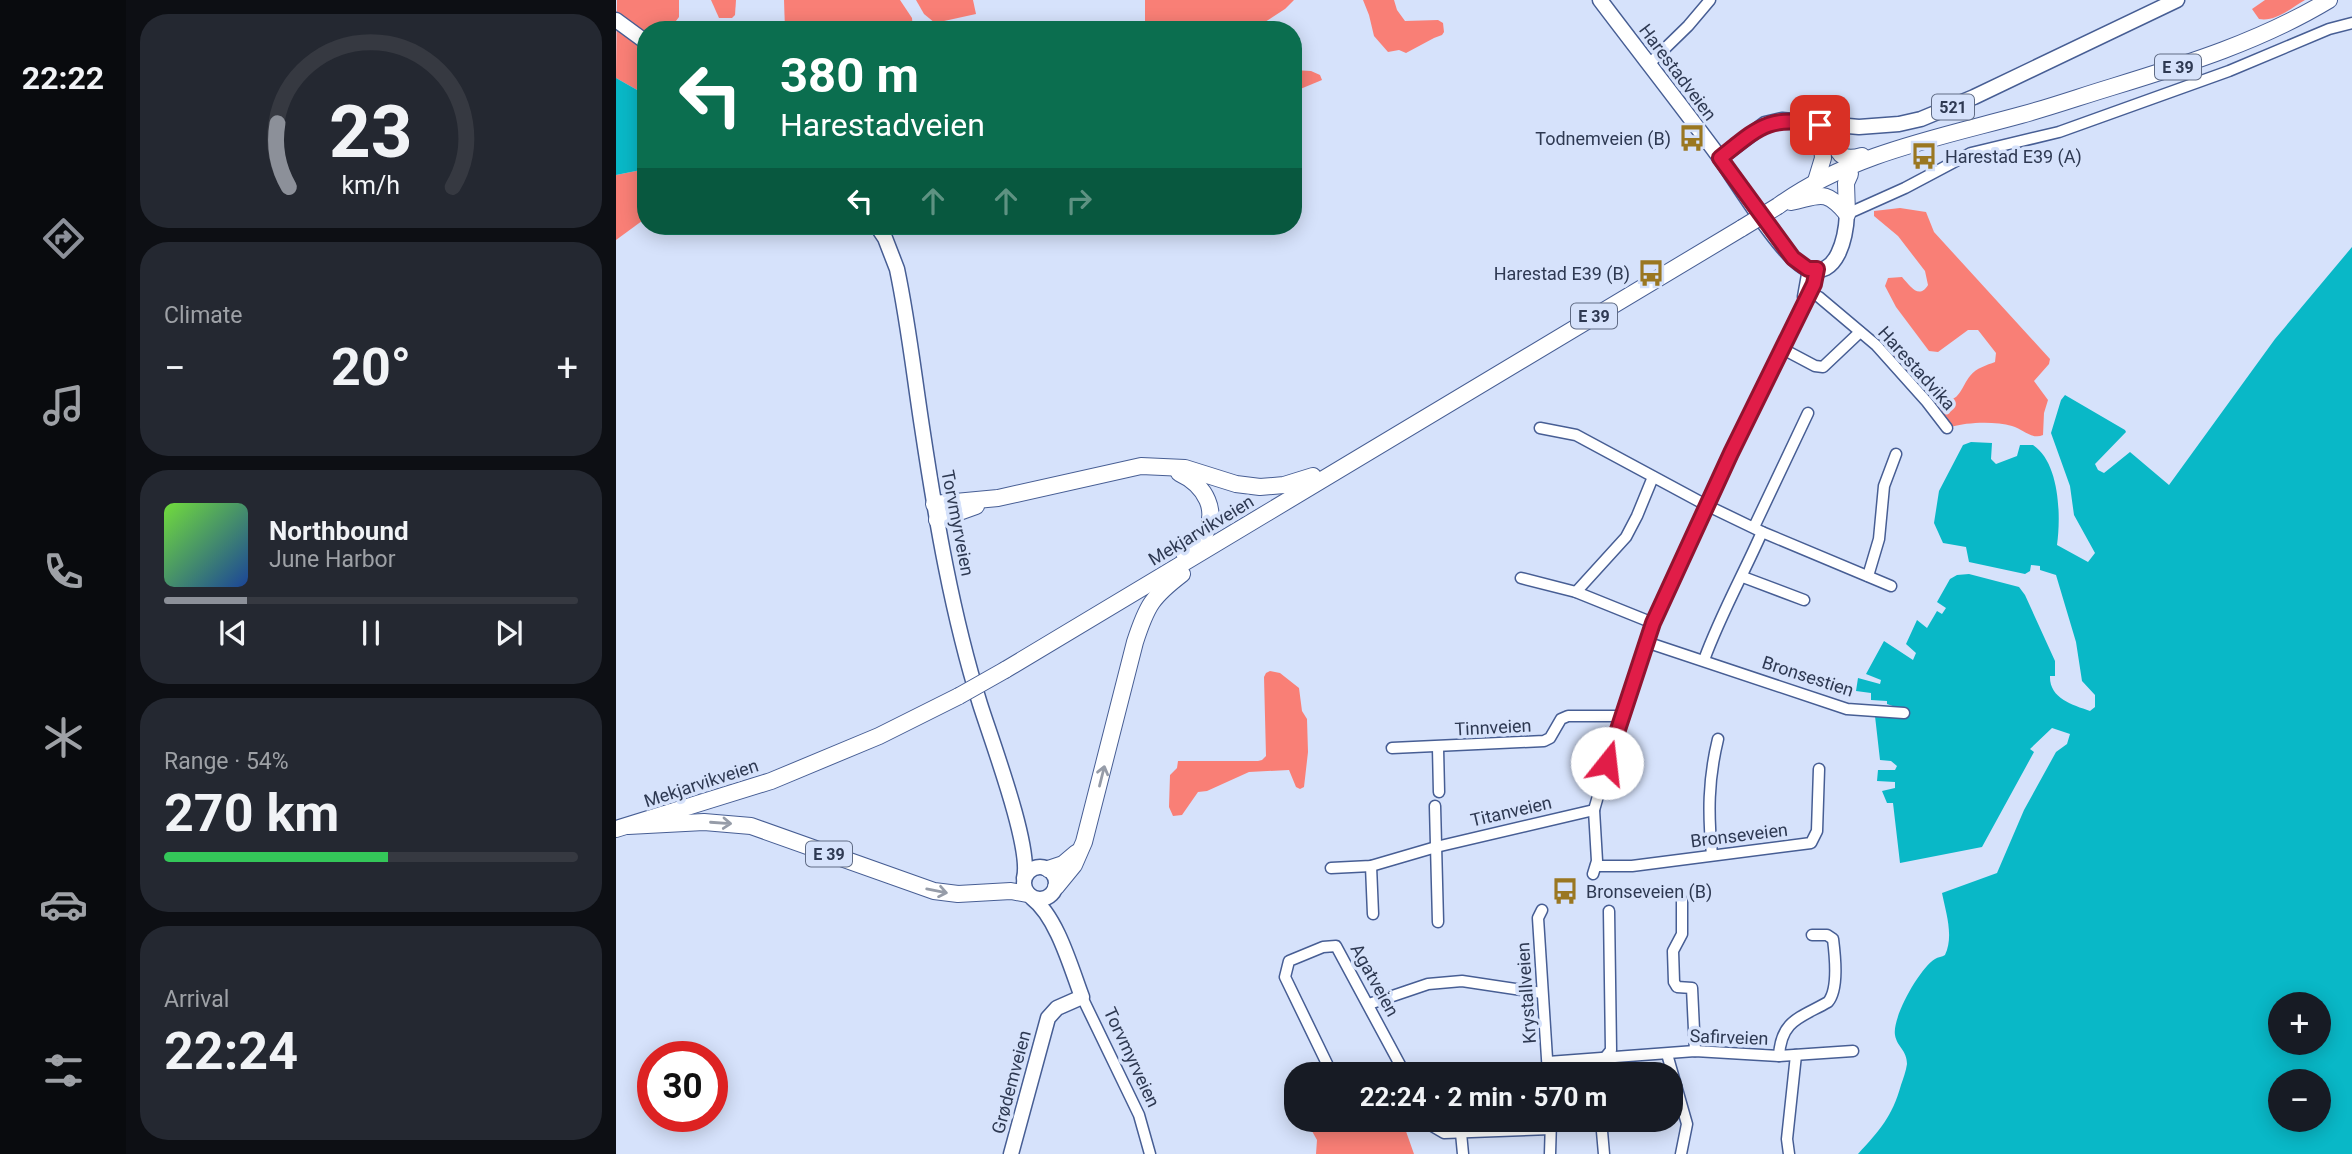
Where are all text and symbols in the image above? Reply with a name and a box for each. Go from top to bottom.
street label: Harestadveien [1635,20,1721,124]
text: 380 m [780,47,919,104]
icon: left [665,49,756,140]
road number: E 39 [2155,54,2201,80]
text: 22:22 [22,59,104,97]
text: 23 [329,89,413,175]
road number: 521 [1932,94,1974,120]
pin [1790,95,1850,155]
text: Harestadveien [780,106,985,144]
icon: arrive [1801,106,1839,144]
bus stop icon: Todnemveien (B) [1677,123,1707,153]
place label: Todnemveien (B) [1535,128,1671,150]
bus stop icon: Harestad E39 (A) [1909,141,1939,171]
place label: Harestad E39 (A) [1945,146,2082,168]
text: km/h [342,171,400,200]
icon: left [841,182,879,220]
icon: ahead [914,182,952,220]
icon: ahead [987,182,1025,220]
icon: right [1060,182,1098,220]
icon: directions [39,214,88,263]
bus stop icon: Harestad E39 (B) [1636,258,1666,288]
place label: Harestad E39 (B) [1494,263,1630,285]
text: Climate [164,302,243,329]
road number: E 39 [1571,304,1617,328]
street label: Harestadvika [1874,322,1960,414]
text: 20° [331,337,411,398]
text: − [164,346,186,390]
text: + [556,346,578,390]
icon: music [39,381,88,430]
street label: Torvmyrveien [937,468,979,578]
street label: Mekjarvikveien [1145,490,1257,570]
text: Northbound [269,516,409,546]
text: June Harbor [269,546,396,573]
icon: phone [39,547,88,596]
icon: previous [214,614,252,652]
icon: pause [352,614,390,652]
icon: next [490,614,528,652]
street label: Bronsestien [1759,651,1857,701]
icon: climate [39,713,88,762]
street label: Tinnveien [1454,714,1532,740]
position arrow [1570,726,1644,800]
text: Range · 54% [164,748,289,775]
street label: Mekjarvikveien [641,755,761,811]
one-way arrow [1096,765,1109,788]
text: 270 km [164,783,339,844]
street label: Titanveien [1468,791,1554,831]
one-way arrow [709,816,732,829]
street label: Bronseveien [1689,819,1789,851]
road number: E 39 [806,842,852,866]
bus stop icon: Bronseveien (B) [1550,876,1580,906]
icon: car [39,880,88,929]
place label: Bronseveien (B) [1586,881,1712,903]
one-way arrow [925,885,948,898]
street label: Agatveien [1347,940,1403,1020]
street label: Krystallveien [1512,941,1540,1045]
text: Arrival [164,986,229,1013]
map controls [2268,992,2331,1132]
button: + [2268,992,2331,1055]
street label: Torvmyrveien [1100,1004,1164,1110]
text: 22:24 [164,1021,298,1082]
street label: Safirveien [1689,1025,1769,1049]
street label: Grødemveien [987,1028,1035,1136]
speed limit sign: 30 [637,1041,728,1132]
icon: filters [39,1046,88,1095]
button: − [2268,1069,2331,1132]
text: 22:24 · 2 min · 570 m [1360,1082,1607,1112]

